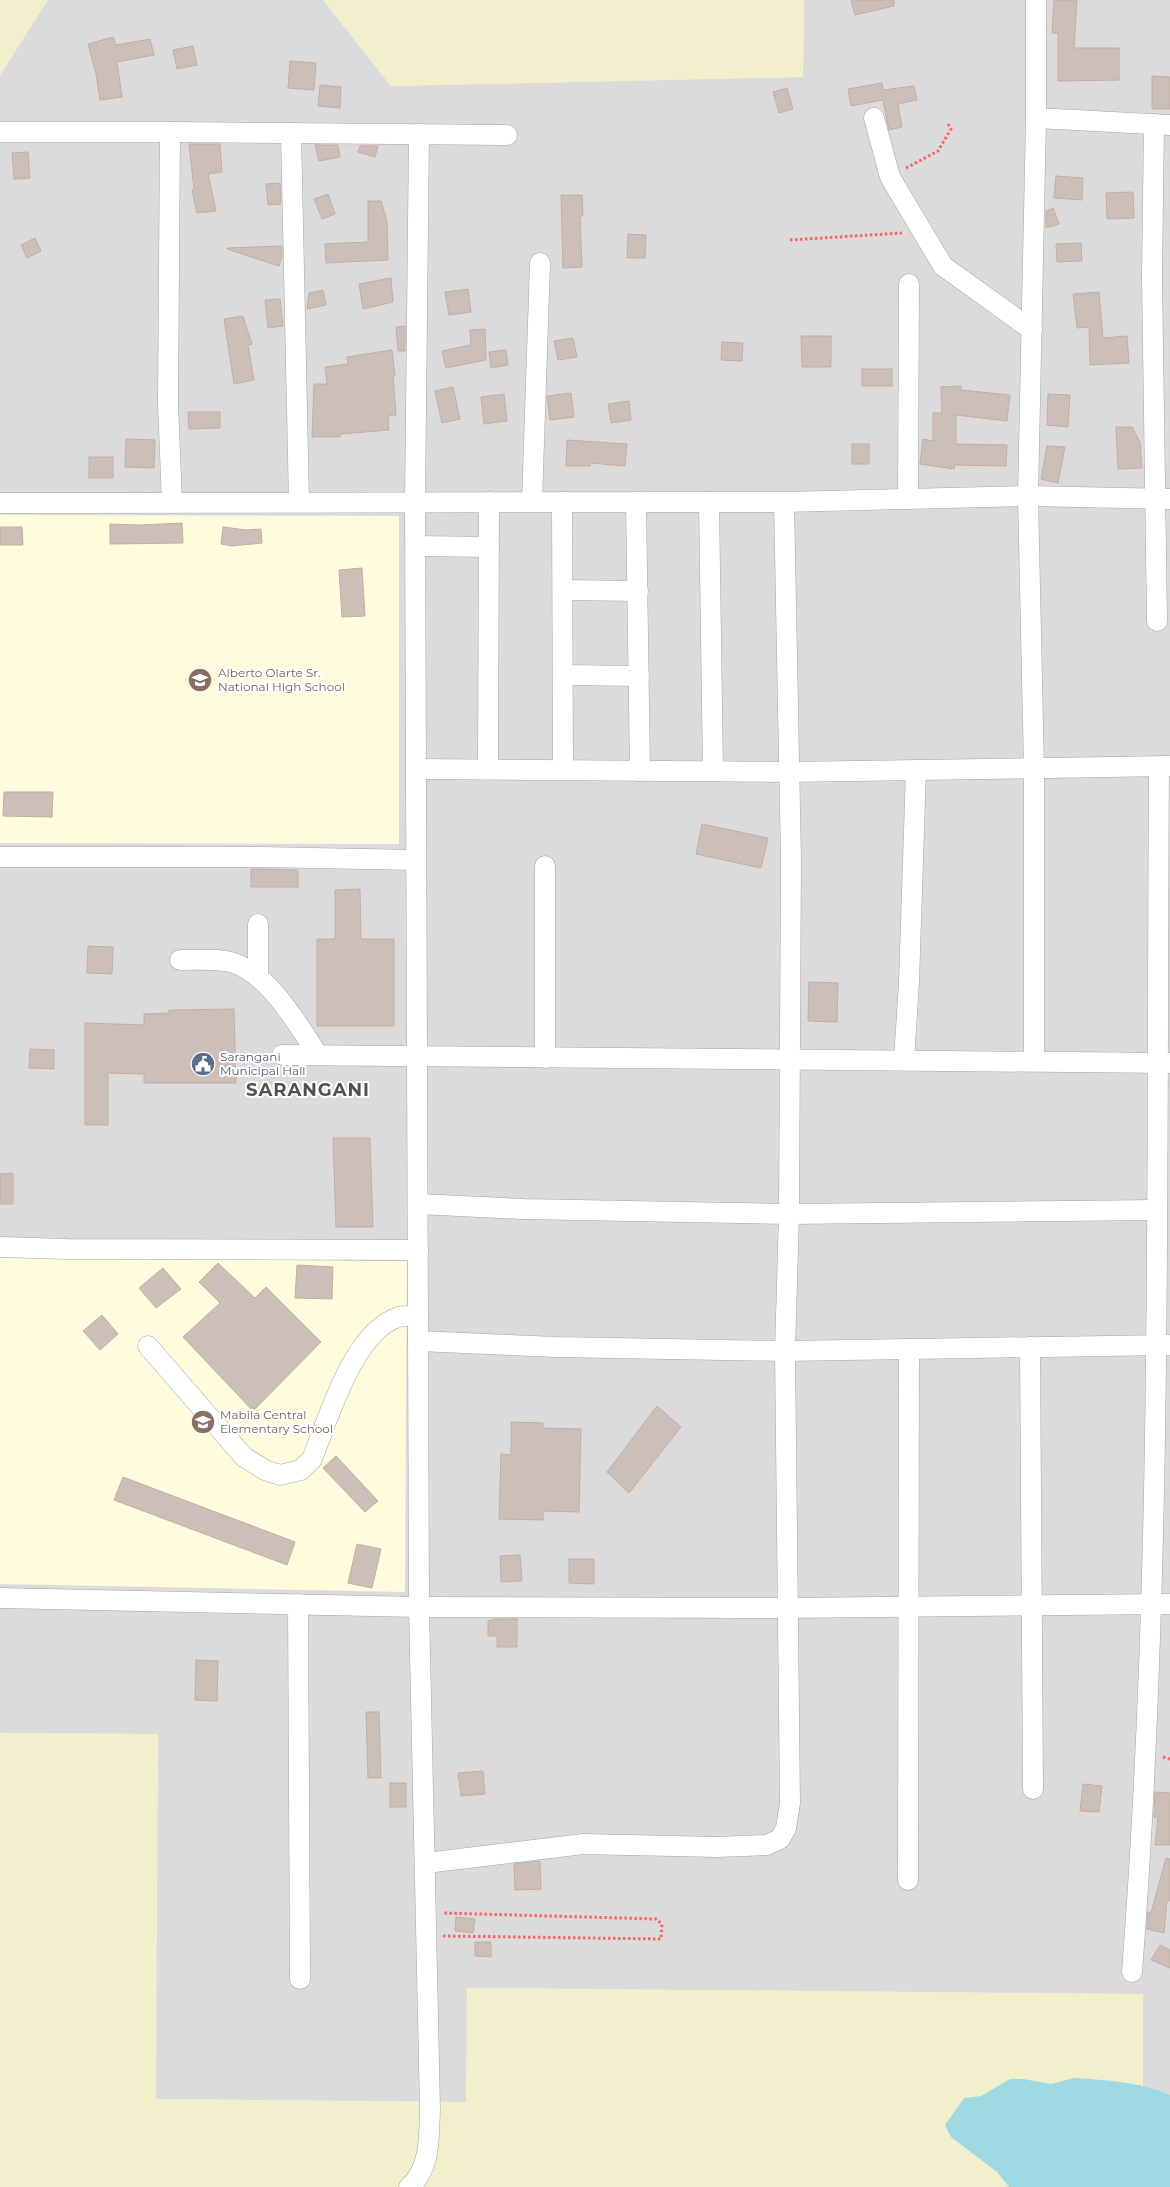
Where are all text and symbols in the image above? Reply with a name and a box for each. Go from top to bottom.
place label: Alberto Olarte Sr. National High School [218,665,345,694]
school or university icon: Alberto Olarte Sr. National High School [187,667,213,693]
place label: Sarangani Municipal Hall [220,1049,306,1078]
public building icon: Sarangani Municipal Hall [190,1051,216,1077]
district label: SARANGANI [246,1079,370,1101]
place label: Mabila Central Elementary School [220,1407,333,1436]
school or university icon: Mabila Central Elementary School [190,1409,216,1435]

